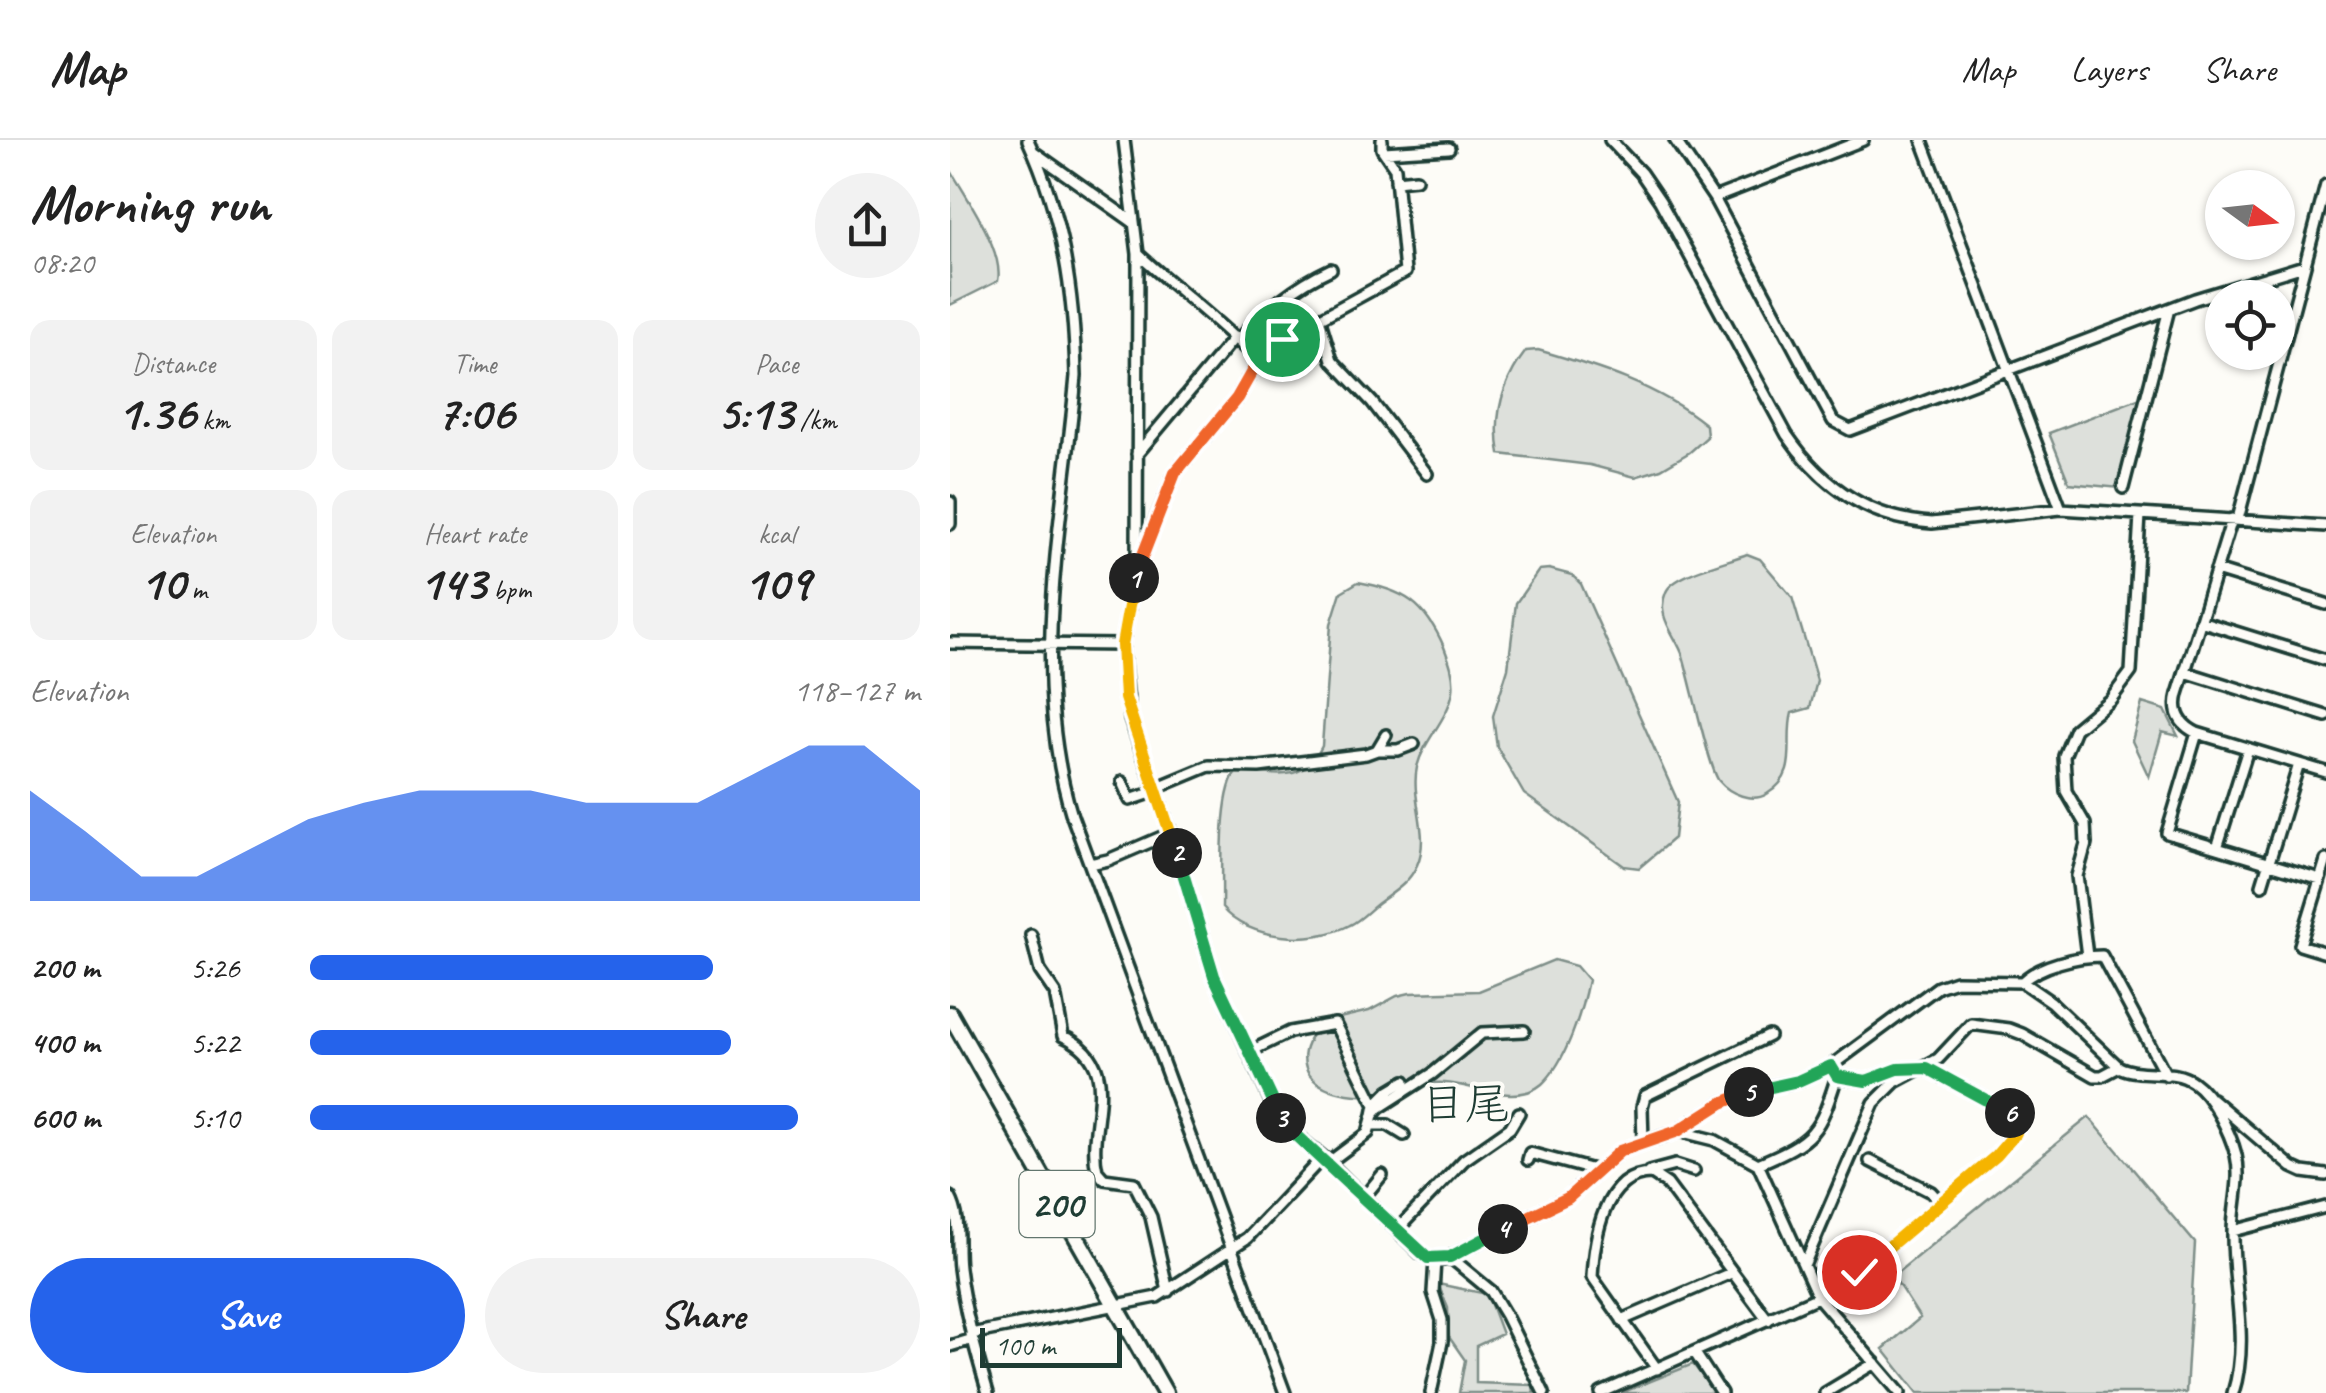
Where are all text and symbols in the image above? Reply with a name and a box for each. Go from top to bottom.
text: Map [50,39,125,99]
text: Map [1962,47,2015,92]
text: Layers [2070,47,2148,92]
text: Share [2203,47,2276,92]
text: Morning run [30,169,270,239]
north arrow [2205,170,2295,260]
map controls [2205,170,2295,370]
button: share [815,173,920,278]
text: 08:20 [30,242,94,283]
button: locate [2205,280,2295,370]
pin [1240,297,1325,382]
icon: arrive [1255,312,1310,367]
text: Distance [132,346,215,381]
text: Time [454,346,496,381]
text: Pace [755,346,798,381]
text: 1.36 [117,381,195,444]
text: 7:06 [436,381,514,444]
text: 5:13 [717,381,793,444]
text: km [195,402,230,437]
text: /km [793,402,837,437]
text: Elevation [130,516,216,551]
text: Heart rate [424,516,526,551]
text: kcal [758,516,795,551]
text: 10 [140,551,185,614]
text: 143 [419,551,486,614]
text: 109 [743,551,810,614]
pin: 1 [1109,553,1159,603]
text: 1 [1128,560,1140,595]
text: m [185,572,207,607]
text: bpm [486,572,531,607]
text: Elevation [30,670,128,711]
text: 118–127 m [794,670,920,711]
pin: 2 [1152,828,1202,878]
text: 2 [1171,835,1183,870]
text: 200 m [30,947,99,988]
text: 5:26 [190,947,240,988]
text: 400 m [30,1022,99,1063]
text: 5:22 [190,1022,240,1063]
pin: 5 [1724,1067,1774,1117]
text: 5 [1743,1074,1755,1109]
district label: 目尾 [1420,1076,1510,1133]
pin: 6 [1985,1088,2035,1138]
pin: 3 [1256,1093,1306,1143]
text: 6 [2003,1095,2017,1130]
text: 600 m [30,1097,100,1138]
text: 5:10 [190,1097,240,1138]
text: 3 [1275,1100,1287,1135]
road number: 200 [1020,1171,1094,1237]
pin: 4 [1478,1204,1528,1254]
text: 4 [1497,1211,1509,1246]
pin [1817,1230,1902,1315]
icon: check [1832,1245,1887,1300]
button: Save [30,1258,465,1373]
button: Share [485,1258,920,1373]
scale bar [980,1323,1122,1368]
text: 100 m [995,1328,1055,1363]

